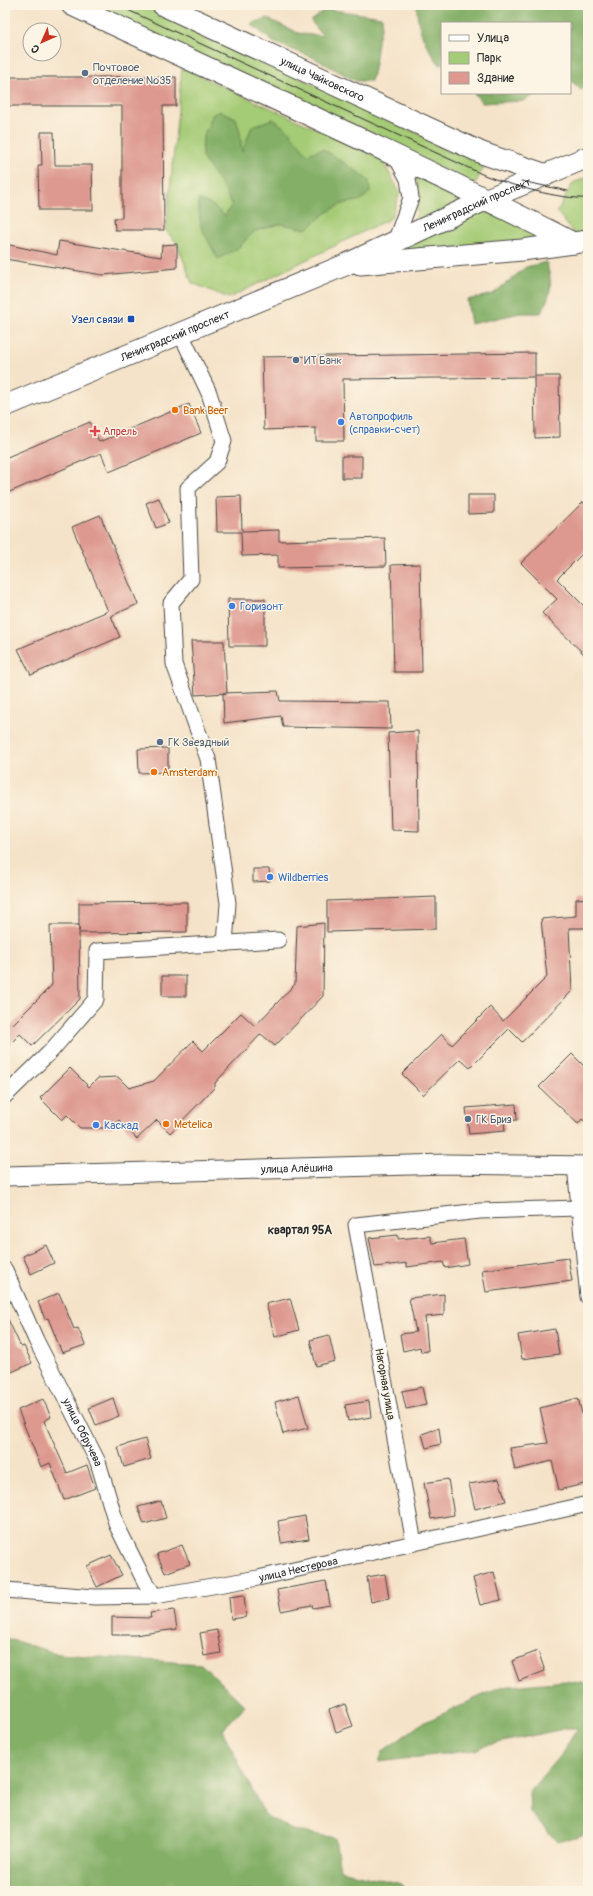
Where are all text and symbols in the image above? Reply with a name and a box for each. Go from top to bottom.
north arrow [22,22,62,62]
legend [441,22,571,94]
text: Улица [477,31,509,46]
text: С [28,42,42,56]
text: Парк [477,51,502,66]
street label: улица Чайковского [278,54,367,104]
place label: Почтовое отделение №35 [93,61,171,87]
marker: Почтовое отделение №35 [80,68,90,78]
text: Здание [477,71,514,86]
street label: Ленинградский проспект [420,175,533,235]
street label: Ленинградский проспект [117,307,232,364]
place label: Узел связи [71,313,123,326]
marker: Узел связи [126,314,136,324]
place label: ИТ Банк [304,354,342,367]
marker: ИТ Банк [291,355,301,365]
place label: Bank Beer [183,404,228,417]
marker: Bank Beer [170,405,180,415]
place label: Автопрофиль (справки-счет) [349,410,421,436]
marker: Автопрофиль (справки-счет) [336,417,346,427]
place label: Апрель [103,425,137,438]
marker: Апрель [90,426,100,436]
place label: Горизонт [240,600,284,613]
marker: Горизонт [227,601,237,611]
place label: ГК Звездный [168,736,229,749]
marker: ГК Звездный [155,737,165,747]
place label: Amsterdam [162,766,218,779]
marker: Amsterdam [149,767,159,777]
place label: Wildberries [278,871,328,884]
marker: Wildberries [265,872,275,882]
place label: ГК Бриз [476,1113,512,1126]
marker: ГК Бриз [463,1114,473,1124]
place label: Metelica [174,1118,212,1131]
place label: Каскад [104,1119,139,1132]
marker: Metelica [161,1119,171,1129]
marker: Каскад [91,1120,101,1130]
street label: улица Алёшина [260,1161,333,1176]
district label: квартал 95А [268,1223,332,1238]
street label: Нагорная улица [372,1347,398,1421]
street label: улица Обручева [60,1395,105,1468]
street label: улица Нестерова [257,1554,339,1584]

